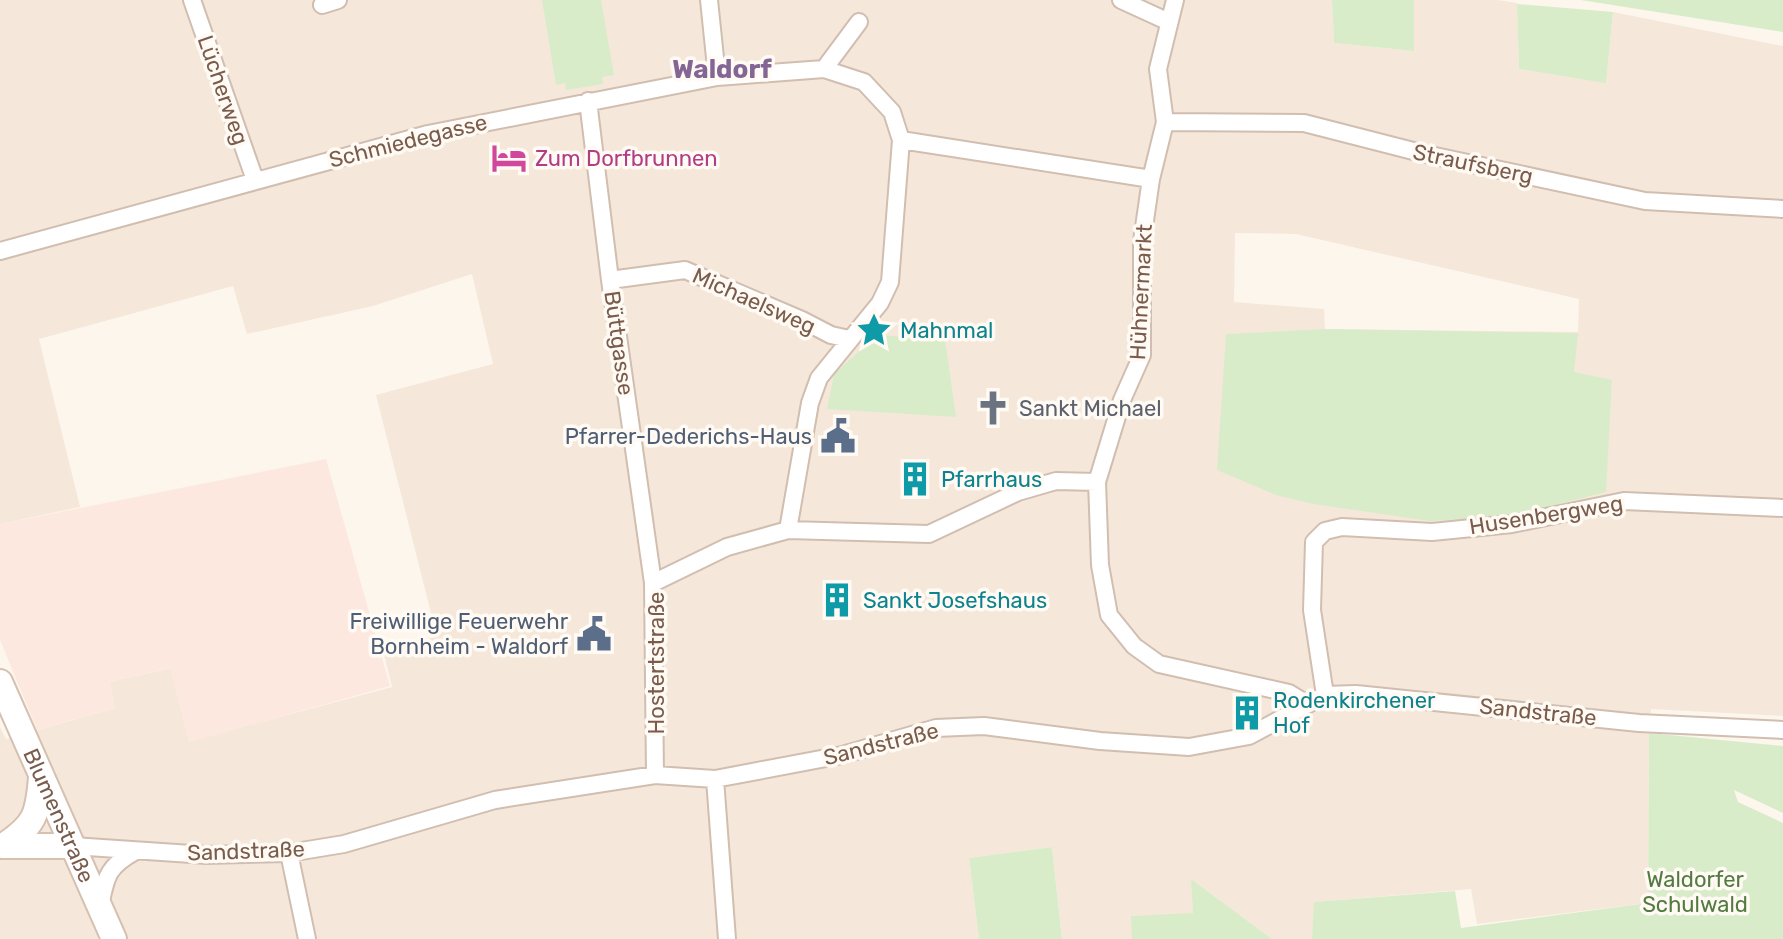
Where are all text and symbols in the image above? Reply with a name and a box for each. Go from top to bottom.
street label: Lücherweg [192,32,254,148]
district label: Waldorf [672,54,772,85]
street label: Schmiedegasse [326,108,490,174]
street label: Straufsberg [1410,138,1536,190]
hotel icon: Zum Dorfbrunnen [490,139,528,177]
place label: Zum Dorfbrunnen [535,145,718,172]
street label: Hühnermarkt [1124,223,1158,361]
street label: Michaelsweg [688,262,820,340]
street label: Büttgasse [598,289,640,397]
place icon: Mahnmal [855,311,893,349]
place label: Mahnmal [900,317,993,344]
church icon: Sankt Michael [974,389,1012,427]
place label: Sankt Michael [1019,395,1162,422]
public building icon: Pfarrer-Dederichs-Haus [819,417,857,455]
place label: Pfarrer-Dederichs-Haus [565,423,812,450]
building icon: Pfarrhaus [896,460,934,498]
place label: Pfarrhaus [941,466,1042,493]
street label: Husenbergweg [1467,490,1625,540]
building icon: Sankt Josefshaus [818,581,856,619]
place label: Sankt Josefshaus [863,587,1047,614]
street label: Hostertstraße [643,592,670,734]
place label: Freiwillige Feuerwehr Bornheim - Waldorf [350,608,569,660]
public building icon: Freiwillige Feuerwehr Bornheim - Waldorf [575,615,613,653]
place label: Rodenkirchener Hof [1273,687,1436,739]
street label: Sandstraße [1478,692,1598,732]
building icon: Rodenkirchener Hof [1228,694,1266,732]
street label: Sandstraße [821,717,941,771]
street label: Blumenstraße [18,744,101,887]
street label: Sandstraße [187,835,305,867]
park label: Waldorfer Schulwald [1642,866,1748,918]

